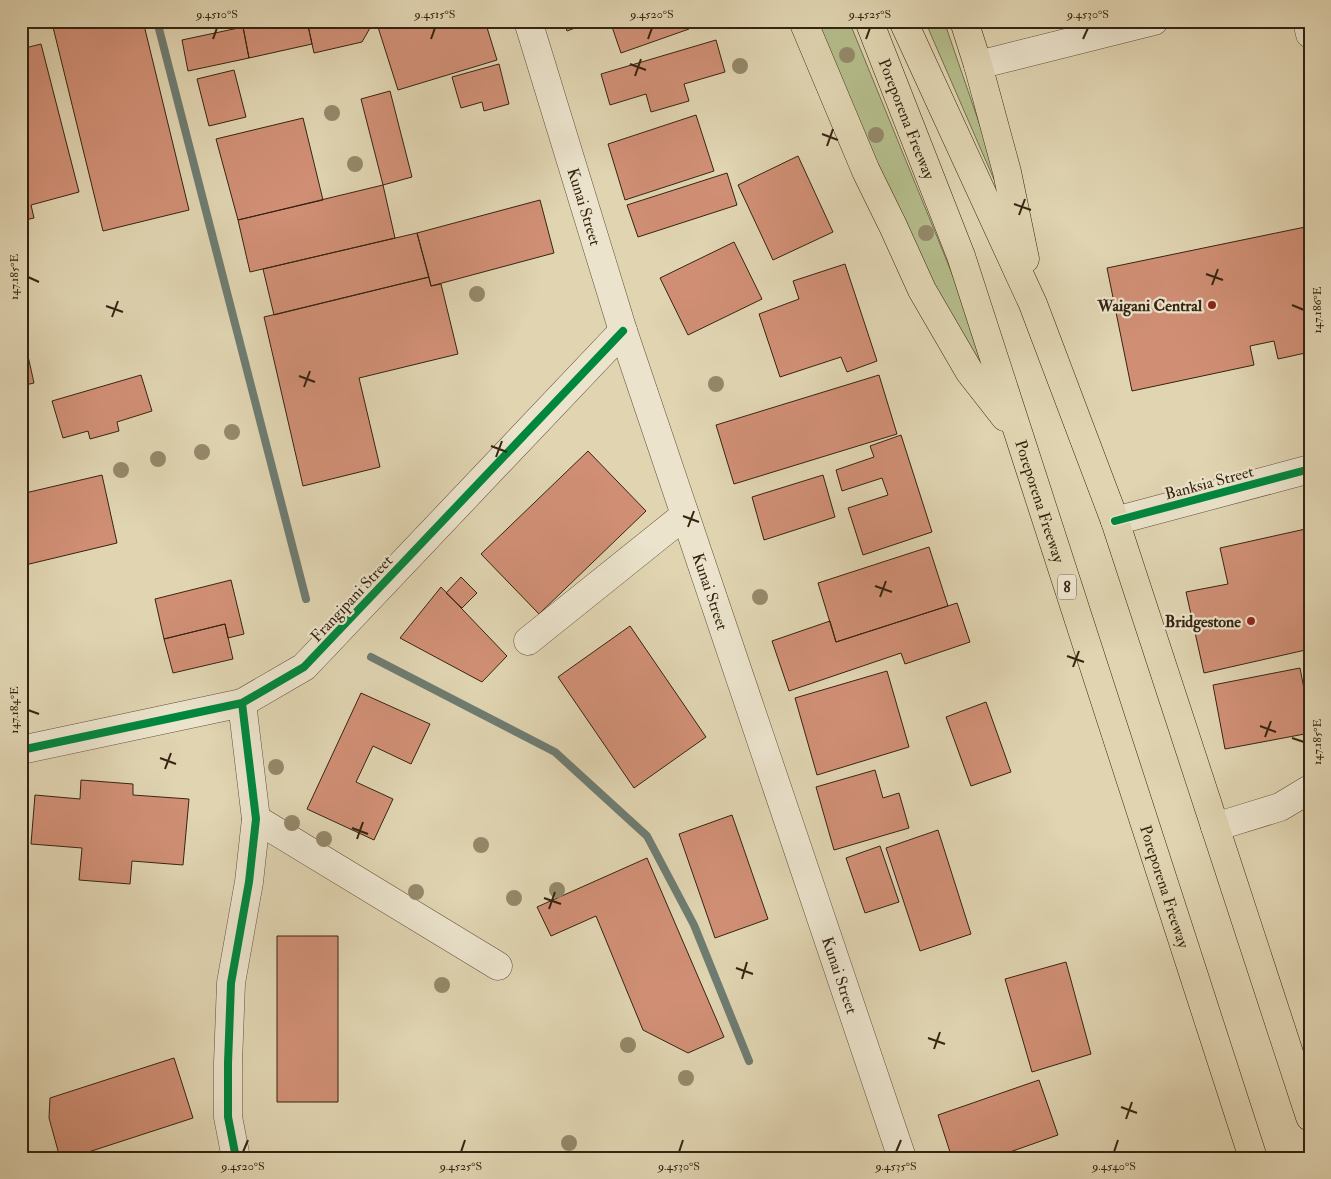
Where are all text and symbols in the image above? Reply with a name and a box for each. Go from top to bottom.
text: 9.4510°S [195,7,238,22]
text: 9.4515°S [414,7,455,22]
text: 9.4520°S [629,7,674,22]
text: 9.4525°S [848,7,891,22]
text: 9.4530°S [1066,7,1109,22]
street label: Poreporena Freeway [874,56,939,183]
street label: Kunai Street [563,165,605,248]
text: 147.185°E [7,254,22,300]
text: 147.186°E [1310,286,1325,333]
place label: Waigani Central [1097,296,1203,317]
marker: Waigani Central [1206,299,1218,311]
street label: Poreporena Freeway [1010,437,1069,566]
street label: Banksia Street [1163,462,1256,504]
street label: Kunai Street [688,550,732,633]
street label: Frangipani Street [306,551,398,647]
road number: 8 [1058,574,1076,600]
place label: Bridgestone [1165,612,1241,633]
marker: Bridgestone [1245,615,1257,627]
text: 147.184°E [7,686,22,734]
text: 147.185°E [1310,719,1325,765]
street label: Poreporena Freeway [1135,823,1194,952]
street label: Kunai Street [817,934,862,1017]
text: 9.4520°S [220,1159,265,1174]
text: 9.4525°S [439,1159,482,1174]
text: 9.4530°S [657,1159,700,1174]
text: 9.4535°S [874,1159,917,1174]
text: 9.4540°S [1091,1159,1136,1174]

